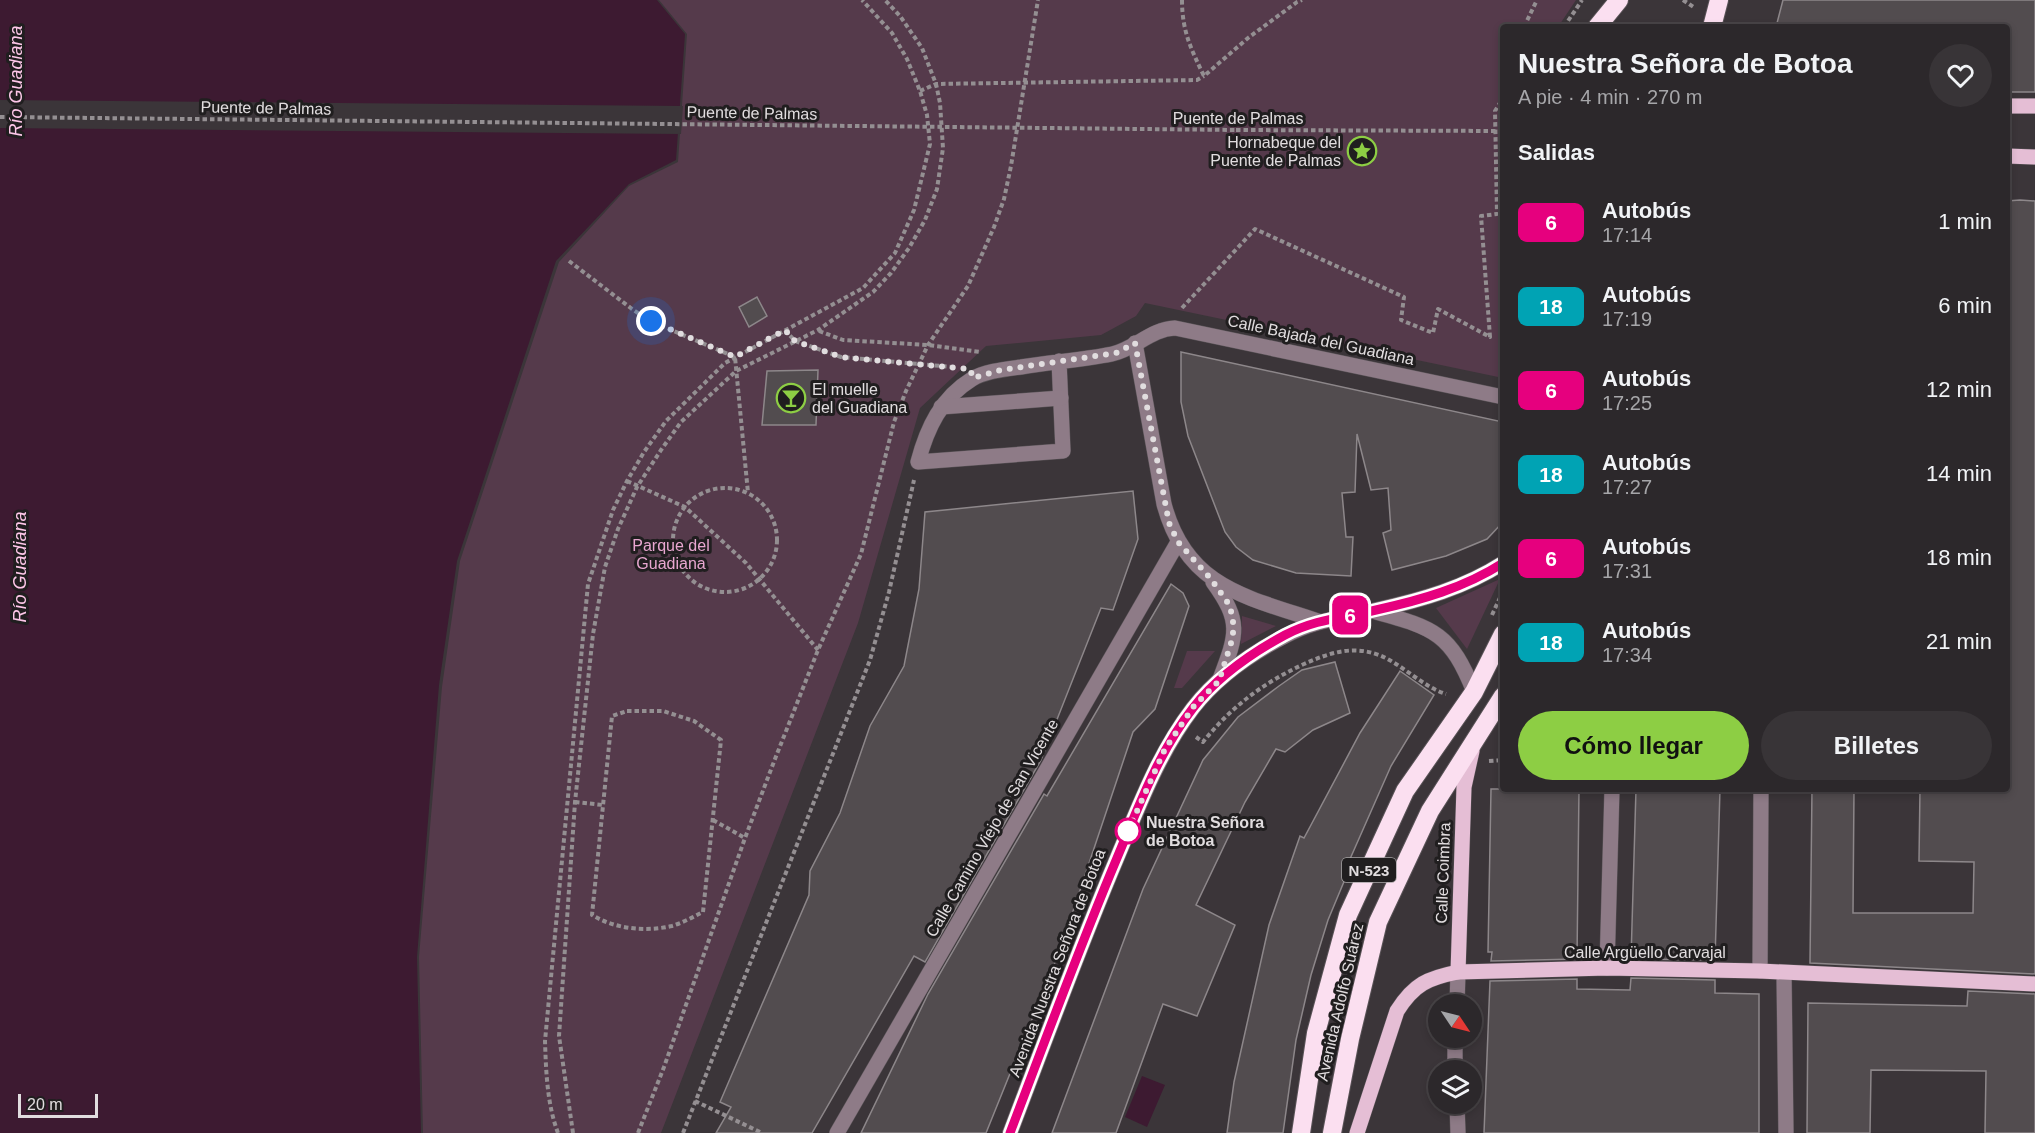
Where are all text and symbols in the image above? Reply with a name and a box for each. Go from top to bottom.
water label: Río Guadiana [6,25,26,137]
button: heart [1929,44,1992,107]
text: Nuestra Señora de Botoa [1518,48,1853,79]
text: A pie · 4 min · 270 m [1518,86,1703,108]
street label: Puente de Palmas [200,98,332,118]
street label: Puente de Palmas [686,103,818,123]
street label: Puente de Palmas [1173,110,1303,127]
place label: Hornabeque del Puente de Palmas [1210,134,1341,169]
place icon: Hornabeque del Puente de Palmas [1346,135,1378,167]
text: Salidas [1518,140,1595,165]
text: Autobús [1602,198,1691,223]
text: 1 min [1938,209,1992,234]
text: 6 [1545,211,1557,234]
text: 17:14 [1602,224,1652,246]
text: Autobús [1602,282,1691,307]
text: 6 min [1938,293,1992,318]
text: 18 [1539,295,1563,318]
your location [636,306,666,336]
text: 17:19 [1602,308,1652,330]
street label: Calle Bajada del Guadiana [1226,312,1416,368]
text: Autobús [1602,366,1691,391]
text: 12 min [1926,377,1992,402]
text: 6 [1545,379,1557,402]
place label: El muelle del Guadiana [812,381,907,416]
bar icon: El muelle del Guadiana [775,382,807,414]
text: 17:25 [1602,392,1652,414]
text: Autobús [1602,450,1691,475]
text: 14 min [1926,461,1992,486]
text: 18 [1539,463,1563,486]
text: 17:27 [1602,476,1652,498]
water label: Río Guadiana [10,511,30,623]
text: Autobús [1602,534,1691,559]
park label: Parque del Guadiana [632,537,710,572]
text: 18 min [1926,545,1992,570]
text: 6 [1545,547,1557,570]
text: 17:31 [1602,560,1652,582]
line badge: 6 [1330,596,1370,634]
text: 6 [1344,604,1356,627]
text: Autobús [1602,618,1691,643]
text: 21 min [1926,629,1992,654]
text: 18 [1539,631,1563,654]
text: 17:34 [1602,644,1652,666]
button: Cómo llegar [1518,711,1749,780]
button: Billetes [1761,711,1992,780]
street label: Calle Camino Viejo de San Vicente [923,716,1062,940]
place label: Nuestra Señora de Botoa [1146,814,1264,849]
marker: Nuestra Señora de Botoa [1115,818,1141,844]
street label: Calle Coimbra [1433,822,1453,924]
street label: Avenida Nuestra Señora de Botoa [1006,847,1108,1079]
road number: N-523 [1342,858,1396,882]
street label: Avenida Adolfo Suárez [1314,921,1366,1083]
street label: Calle Argüello Carvajal [1564,944,1726,961]
north arrow [1428,994,1482,1048]
map controls [1428,994,1482,1114]
button: layers [1428,1060,1482,1114]
scale bar [18,1091,98,1118]
text: 20 m [27,1096,63,1113]

